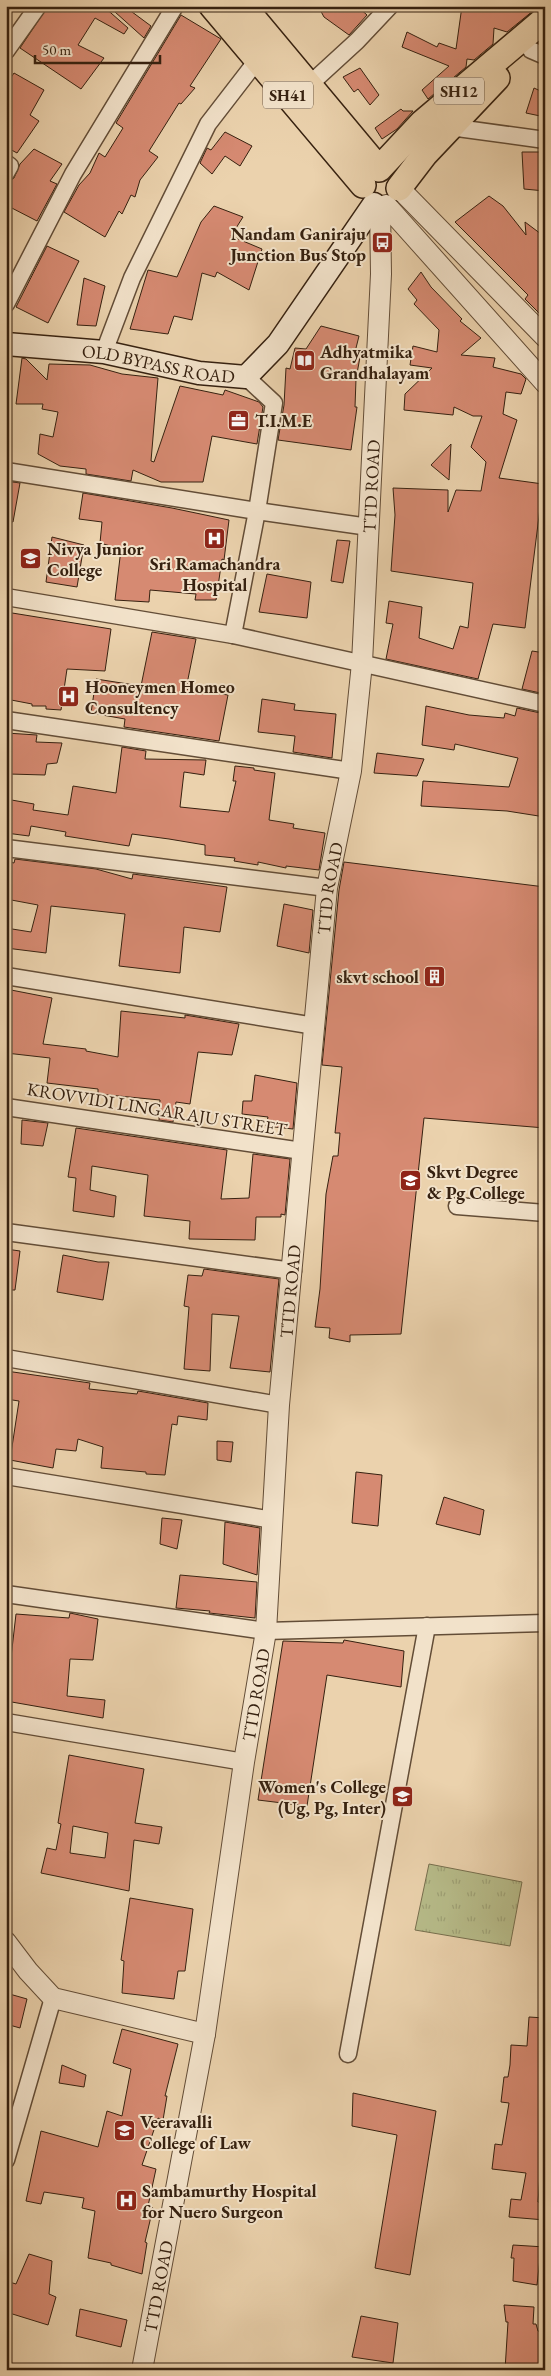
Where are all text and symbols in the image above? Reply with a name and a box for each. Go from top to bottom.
scale bar [35,32,160,64]
text: 50 m [42,40,71,59]
road number: SH12 [434,78,484,104]
road number: SH41 [263,82,313,108]
place label: Nandam Ganiraju Junction Bus Stop [228,222,366,266]
bus stop icon: Nandam Ganiraju Junction Bus Stop [370,231,394,255]
street label: OLD BYPASS ROAD [81,339,236,388]
place label: Adhyatmika Grandhalayam [319,340,430,384]
library icon: Adhyatmika Grandhalayam [292,349,316,373]
office icon: T.I.M.E [227,408,251,432]
place label: T.I.M.E [255,409,313,432]
street label: TTD ROAD [357,439,384,533]
hospital icon: Sri Ramachandra Hospital [203,526,227,550]
place label: Nivya Junior College [47,537,144,581]
school or university icon: Nivya Junior College [19,546,43,570]
place label: Sri Ramachandra Hospital [150,552,280,596]
place label: Hooneymen Homeo Consultency [85,675,235,719]
hospital icon: Hooneymen Homeo Consultency [57,684,81,708]
street label: TTD ROAD [311,840,348,936]
building icon: skvt school [423,964,447,988]
place label: skvt school [336,965,419,988]
street label: KROVVIDI LINGARAJU STREET [25,1077,290,1141]
place label: Skvt Degree & Pg College [427,1160,525,1204]
school or university icon: Skvt Degree & Pg College [399,1169,423,1193]
street label: TTD ROAD [274,1244,305,1339]
street label: TTD ROAD [236,1647,274,1743]
place label: Women's College (Ug, Pg, Inter) [258,1775,386,1819]
school or university icon: Women's College (Ug, Pg, Inter) [390,1784,414,1808]
place label: Veeravalli College of Law [140,2110,251,2154]
school or university icon: Veeravalli College of Law [112,2119,136,2143]
place label: Sambamurthy Hospital for Nuero Surgeon [142,2179,317,2223]
hospital icon: Sambamurthy Hospital for Nuero Surgeon [114,2188,138,2212]
street label: TTD ROAD [138,2238,178,2334]

